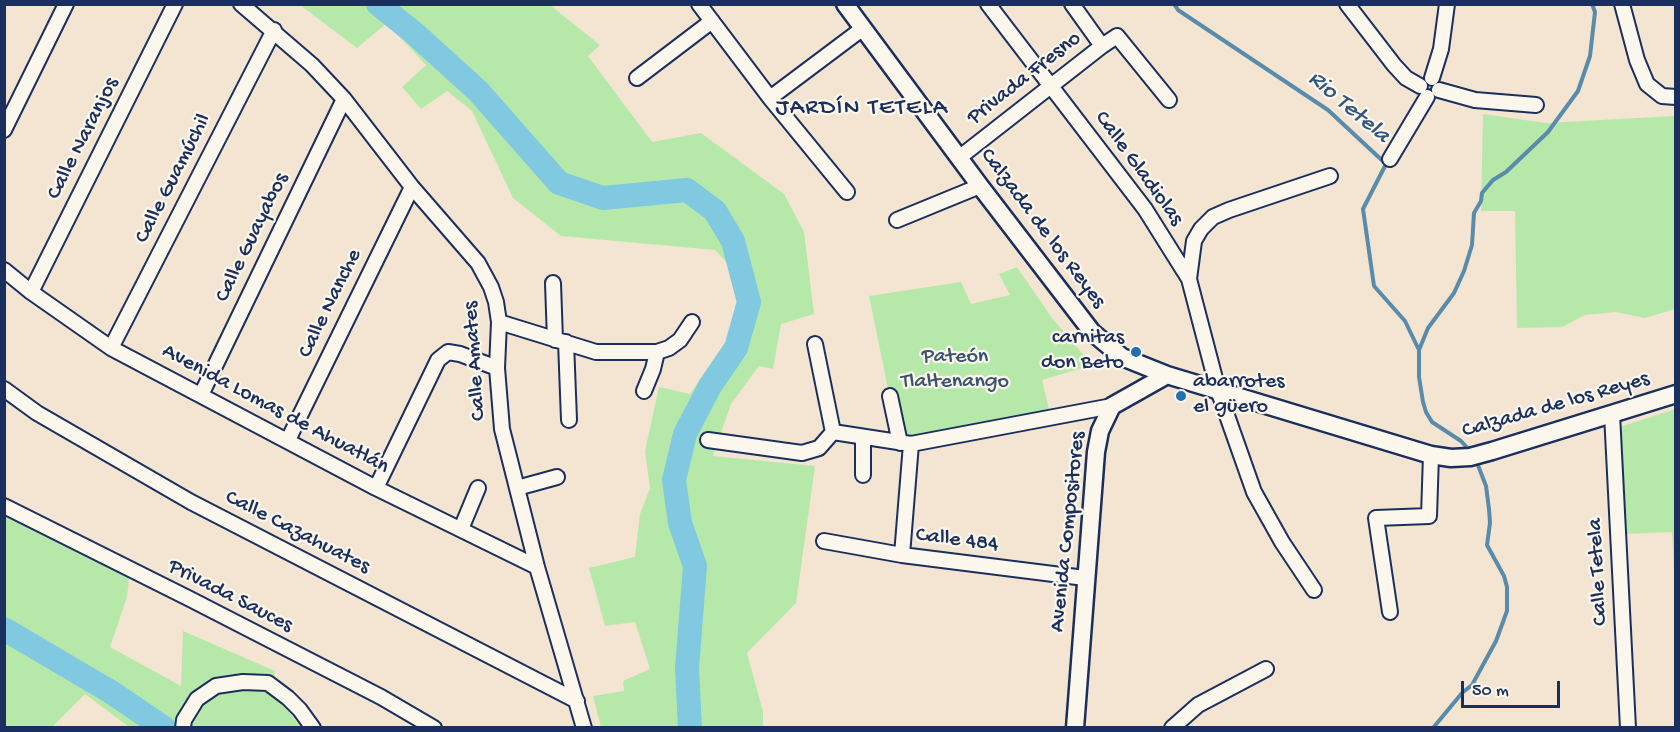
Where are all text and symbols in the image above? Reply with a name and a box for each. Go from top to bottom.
street label: Privada Fresno [963,26,1087,132]
water label: Rio Tetela [1301,65,1395,151]
street label: Calle Naranjos [42,74,126,204]
district label: JARDÍN TETELA [775,95,949,123]
street label: Calle Gladiolas [1087,106,1189,232]
street label: Calle Guamúchil [130,110,218,248]
street label: Calzada de los Reyes [973,144,1111,314]
street label: Calle Guayabos [210,169,296,307]
street label: Calle Nanche [293,245,369,363]
street label: Calle Amates [459,300,493,422]
place label: carnitas don Beto [1041,326,1124,378]
street label: Avenida Lomas de Ahuatlán [157,339,393,481]
park label: Pateón Tlaltenango [901,345,1009,396]
marker: carnitas don Beto [1129,345,1143,359]
street label: Calzada de los Reyes [1459,367,1653,445]
place label: abarrotes el güero [1193,370,1284,422]
marker: abarrotes el güero [1174,389,1188,403]
street label: Avenida Compositores [1045,431,1093,633]
street label: Calle Cazahuates [220,485,374,581]
street label: Calle Tetela [1583,518,1615,626]
street label: Calle 484 [914,523,1000,559]
street label: Privada Sauces [163,554,297,640]
scale bar [1464,669,1563,707]
text: 50 m [1472,681,1509,702]

